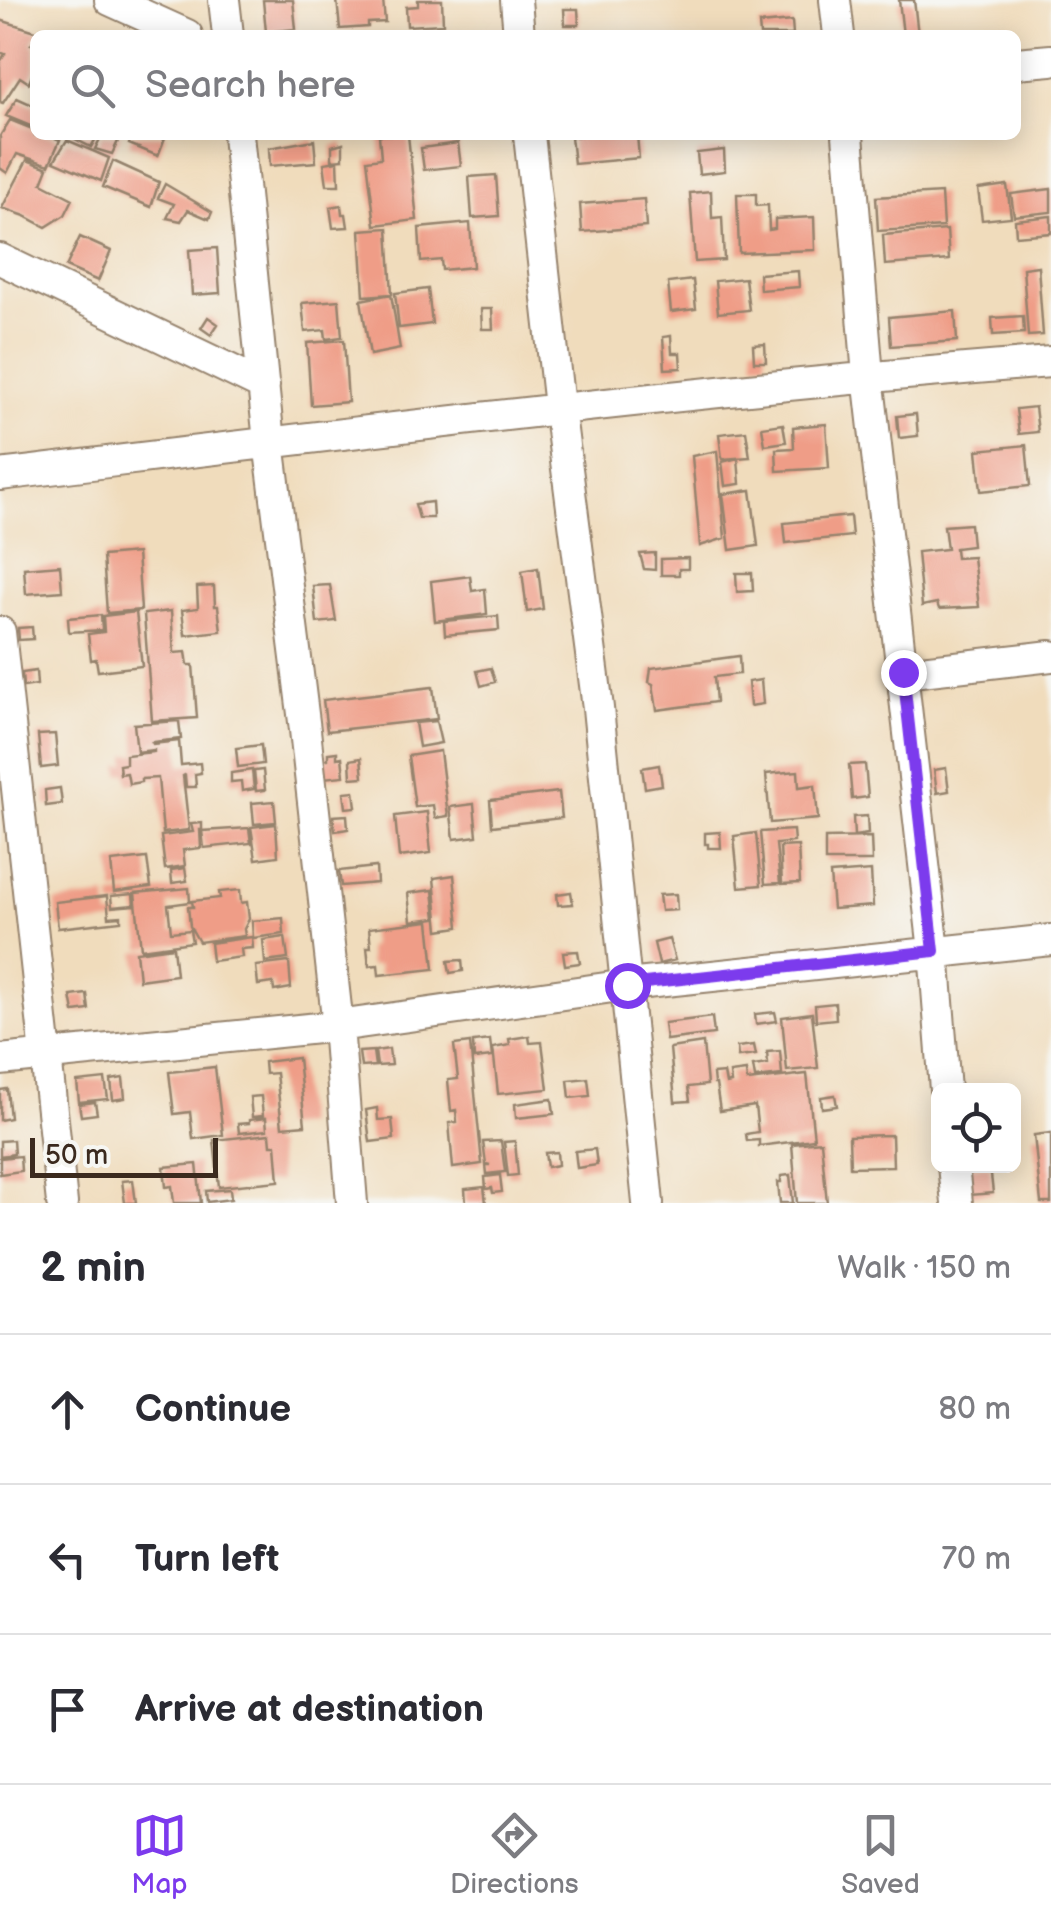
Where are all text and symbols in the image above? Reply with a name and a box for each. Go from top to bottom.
search box [30,30,1021,140]
icon: search [65,58,120,113]
text: Search here [145,63,356,108]
route end [881,650,927,696]
route start [605,963,651,1009]
map controls [931,1083,1021,1173]
button: locate [931,1083,1021,1173]
scale bar [30,1133,218,1178]
text: 50 m [45,1139,108,1172]
text: 2 min [40,1243,146,1294]
text: Walk · 150 m [837,1249,1011,1288]
icon: ahead [40,1382,95,1437]
text: Continue [135,1387,291,1432]
text: 80 m [938,1390,1011,1429]
icon: left [40,1532,95,1587]
text: Turn left [135,1537,279,1582]
text: 70 m [941,1540,1011,1579]
icon: arrive [40,1682,95,1737]
text: Arrive at destination [135,1687,484,1732]
tab: Map [131,1808,188,1901]
tab: Directions [450,1808,579,1901]
tab: Saved [841,1808,920,1901]

